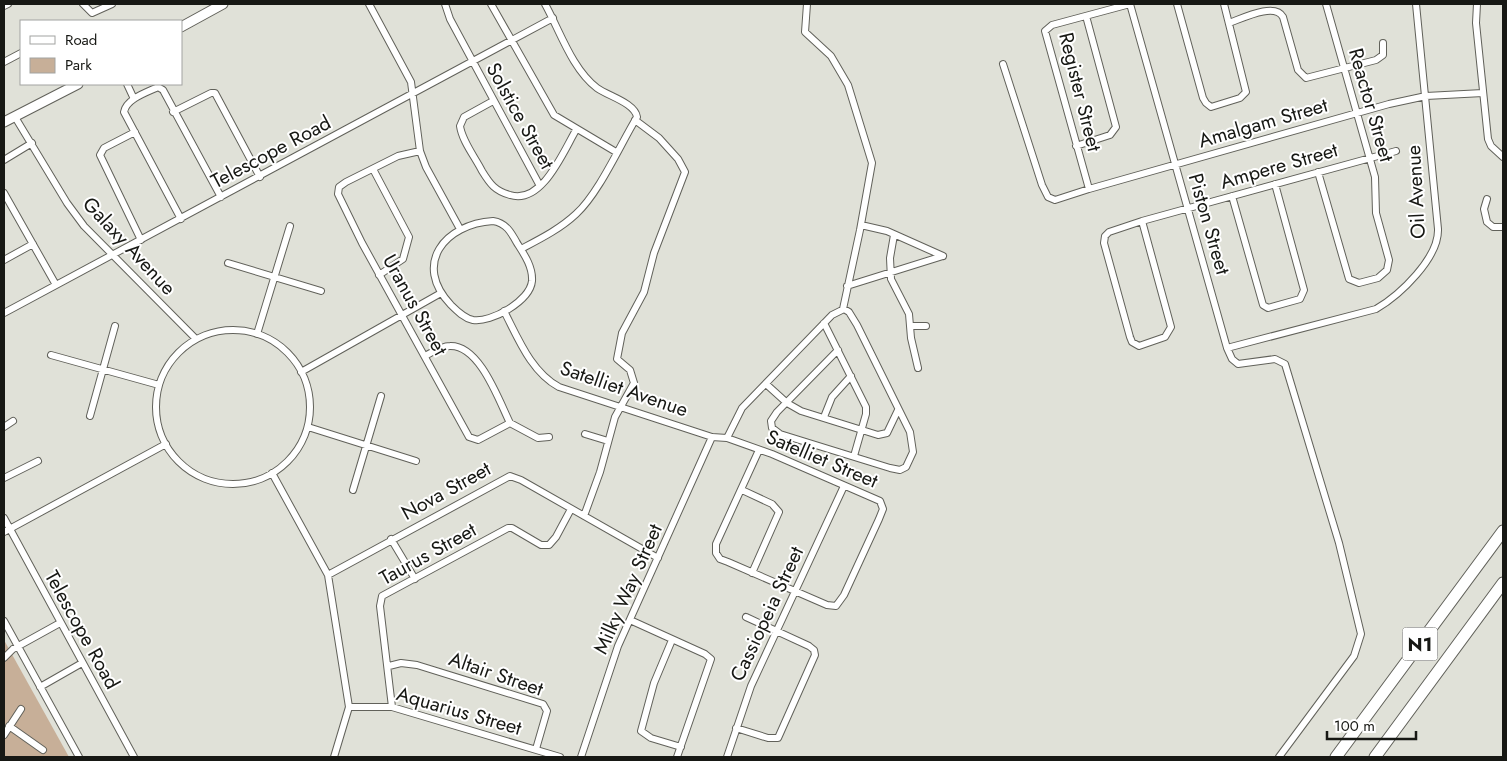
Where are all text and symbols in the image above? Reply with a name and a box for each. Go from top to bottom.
legend [20,20,182,85]
text: Road [65,29,97,51]
street label: Register Street [1051,29,1109,155]
street label: Reactor Street [1341,45,1401,165]
text: Park [65,54,92,76]
street label: Solstice Street [479,57,561,175]
street label: Amalgam Street [1195,91,1331,155]
street label: Telescope Road [206,108,336,196]
street label: Ampere Street [1217,135,1341,197]
street label: Oil Avenue [1399,144,1433,240]
street label: Piston Street [1181,170,1237,278]
street label: Galaxy Avenue [76,190,182,302]
street label: Uranus Street [375,249,455,361]
street label: Satelliet Avenue [556,354,692,424]
street label: Satelliet Street [762,422,883,496]
street label: Nova Street [396,454,496,528]
street label: Taurus Street [374,515,482,593]
street label: Milky Way Street [586,519,670,659]
street label: Cassiopeia Street [723,542,811,686]
street label: Telescope Road [37,565,127,695]
road number: N1 [1402,628,1438,661]
street label: Altair Street [445,644,547,704]
street label: Aquarius Street [393,679,525,743]
scale bar [1327,708,1416,740]
text: 100 m [1334,715,1375,737]

